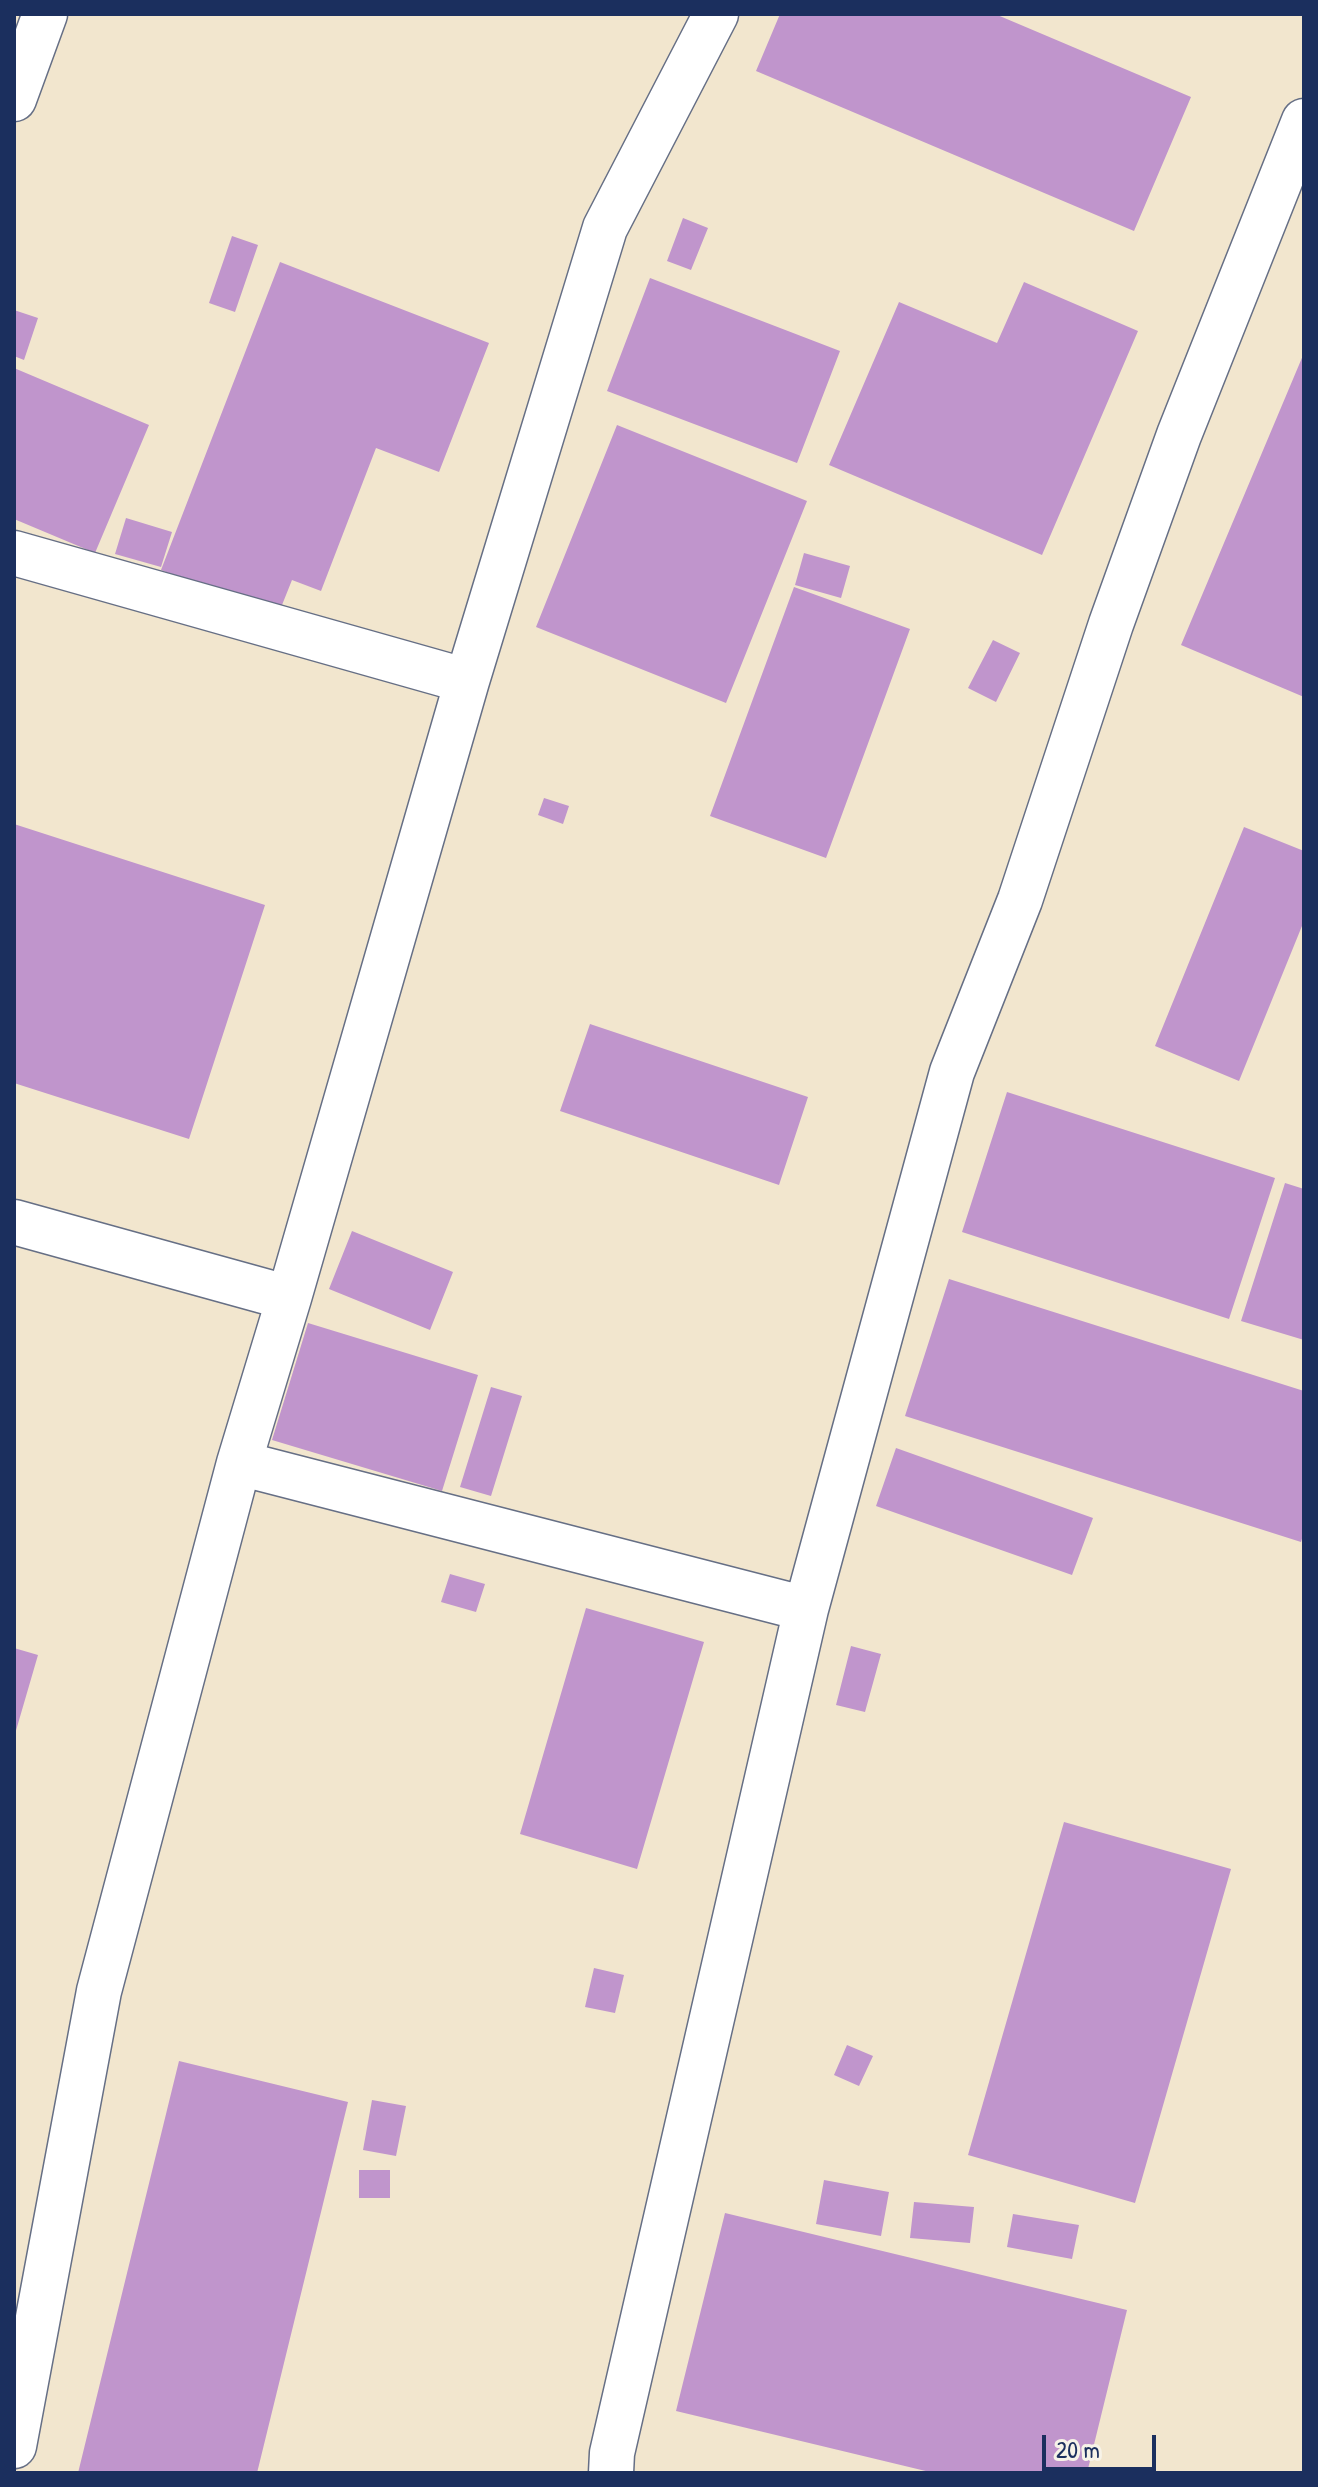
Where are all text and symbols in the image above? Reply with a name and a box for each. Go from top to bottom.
scale bar [1046,2419,1160,2469]
text: 20 m [1056,2433,1100,2465]

